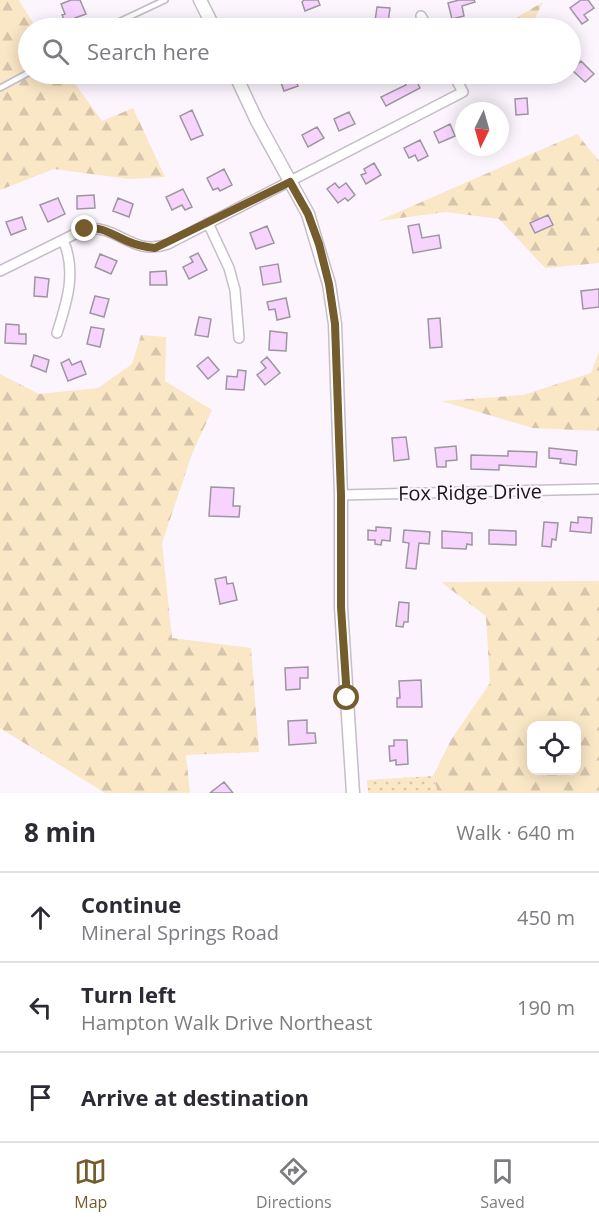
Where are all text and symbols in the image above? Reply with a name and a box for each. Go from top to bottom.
search box [18,18,581,84]
icon: search [39,35,72,68]
text: Search here [87,36,210,66]
north arrow [455,102,509,156]
route end [71,215,97,241]
street label: Fox Ridge Drive [398,477,542,507]
route start [333,684,359,710]
map controls [527,721,581,775]
button: locate [527,721,581,775]
text: 8 min [24,814,96,850]
text: Walk · 640 m [456,819,575,846]
text: Continue [81,889,181,919]
icon: ahead [24,901,57,934]
text: 450 m [517,904,575,931]
text: Mineral Springs Road [81,919,279,946]
text: Turn left [81,979,176,1009]
icon: left [24,991,57,1024]
text: 190 m [517,994,575,1021]
text: Hampton Walk Drive Northeast [81,1009,372,1036]
icon: arrive [24,1081,57,1114]
text: Arrive at destination [81,1082,309,1112]
tab: Map [74,1155,107,1213]
tab: Directions [256,1155,332,1213]
tab: Saved [480,1155,525,1213]

